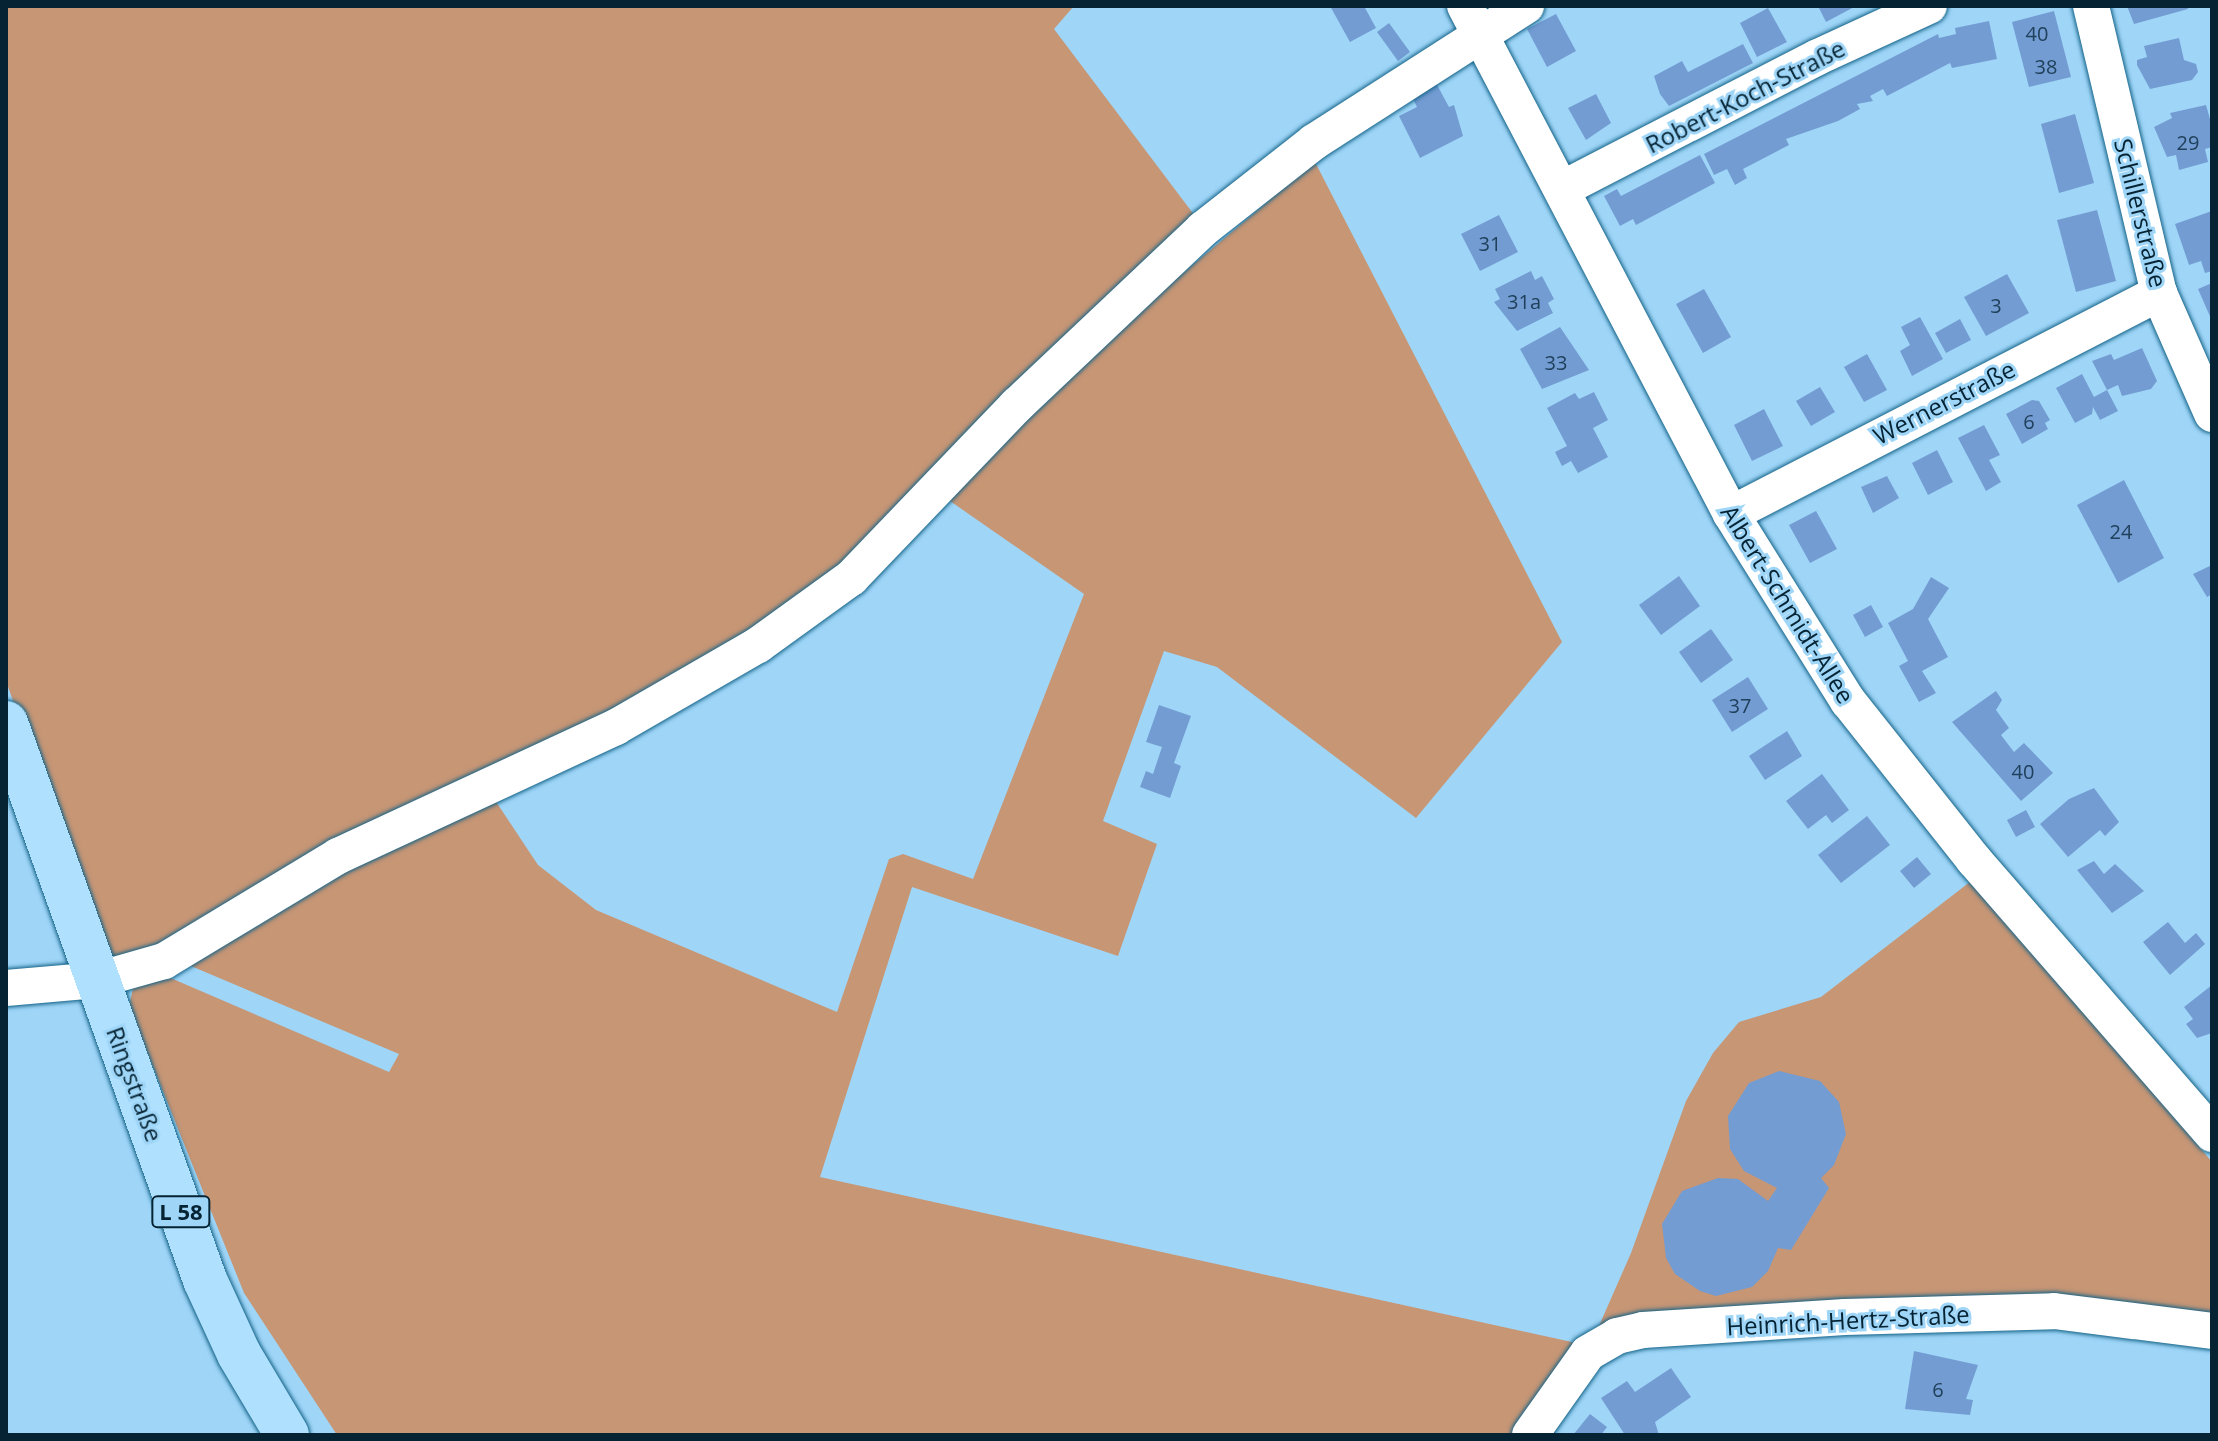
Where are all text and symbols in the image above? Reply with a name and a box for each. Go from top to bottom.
house number: 40 [2026,21,2048,45]
street label: Robert-Koch-Straße [1641,33,1849,159]
house number: 38 [2035,54,2057,78]
house number: 29 [2177,130,2199,154]
street label: Schillerstraße [2109,136,2173,290]
house number: 31 [1479,231,1501,255]
house number: 31a [1507,289,1541,313]
house number: 3 [1990,293,2002,317]
house number: 33 [1545,350,1567,374]
street label: Wernerstraße [1868,354,2020,450]
house number: 6 [2023,409,2035,433]
street label: Albert-Schmidt-Allee [1715,500,1861,708]
house number: 24 [2110,519,2132,543]
house number: 37 [1729,693,1751,717]
house number: 40 [2012,759,2034,783]
street label: Ringstraße [101,1023,169,1145]
road number: L 58 [151,1194,211,1230]
street label: Heinrich-Hertz-Straße [1726,1299,1970,1341]
house number: 6 [1932,1377,1944,1401]

